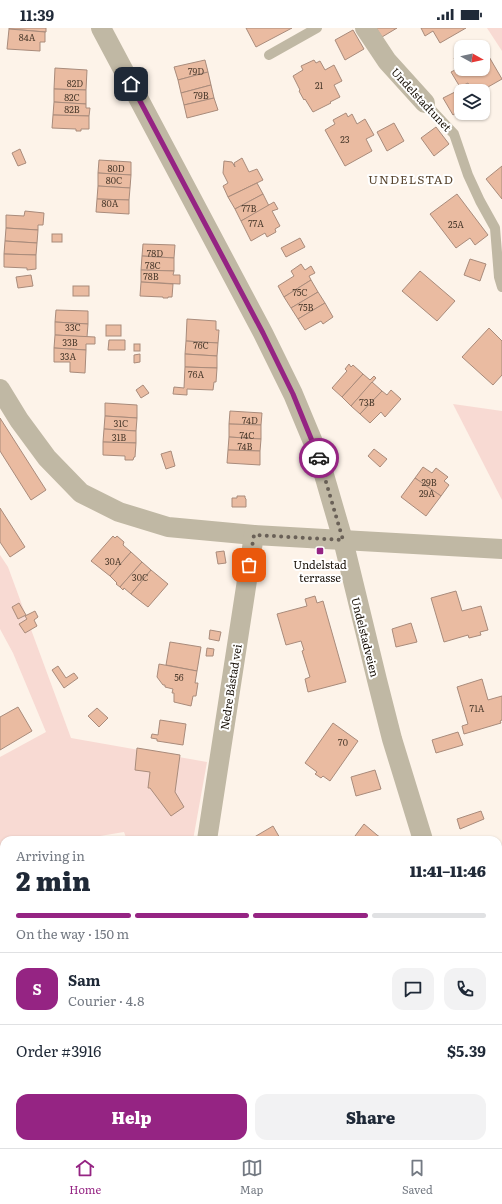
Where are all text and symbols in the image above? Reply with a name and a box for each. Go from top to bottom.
text: 11:39 [20,3,54,26]
house number: 84A [19,30,36,44]
north arrow [454,40,490,76]
map controls [454,40,490,120]
house number: 79D [188,64,204,78]
street label: Undelstadtunet [388,64,456,135]
pin [114,67,148,101]
icon: home [120,73,142,95]
house number: 82D [67,76,83,90]
house number: 21 [315,78,323,92]
button: layers [454,84,490,120]
house number: 79B [193,88,209,102]
house number: 82C [64,90,80,104]
house number: 82B [64,102,80,116]
house number: 23 [340,132,350,146]
house number: 80D [107,161,125,175]
district label: UNDELSTAD [368,170,454,188]
house number: 80C [106,173,122,187]
house number: 80A [102,196,119,210]
house number: 77B [241,201,257,215]
house number: 77A [248,216,264,230]
house number: 25A [448,217,464,231]
house number: 78D [147,246,163,260]
house number: 78C [145,258,161,272]
house number: 78B [143,269,159,283]
house number: 75C [292,285,308,299]
house number: 75B [299,300,313,314]
house number: 33C [65,320,81,334]
house number: 33B [62,335,78,349]
house number: 76C [193,338,209,352]
house number: 33A [60,349,76,363]
house number: 76A [188,367,204,381]
house number: 73B [359,395,375,409]
house number: 74D [242,413,258,427]
house number: 31C [114,416,128,430]
house number: 74C [239,428,255,442]
house number: 31B [112,430,126,444]
courier [299,438,339,478]
house number: 74B [238,439,252,453]
icon: car [308,447,330,469]
house number: 29B [421,475,437,489]
house number: 29A [419,486,435,500]
marker: Undelstad terrasse [315,546,325,556]
pin [232,548,266,582]
house number: 30A [105,554,122,568]
icon: bag [238,554,260,576]
place label: Undelstad terrasse [293,556,347,585]
house number: 30C [132,570,148,584]
street label: Undelstadveien [348,595,384,679]
street label: Nedre Båstad vei [215,643,245,731]
house number: 56 [174,670,184,684]
house number: 71A [470,701,485,715]
house number: 70 [338,735,348,749]
text: Arriving in [16,846,85,865]
text: 11:41–11:46 [410,859,486,882]
text: 2 min [16,860,91,899]
text: On the way · 150 m [16,924,129,943]
text: Sam [68,968,101,991]
button: chat [392,968,434,1010]
button: phone [444,968,486,1010]
text: S [32,977,42,1000]
text: Courier · 4.8 [68,991,144,1010]
text: Order #3916 [16,1039,101,1062]
text: $5.39 [447,1039,486,1062]
button: Help [16,1094,247,1140]
button: Share [255,1094,486,1140]
tab: Home [69,1157,101,1197]
tab: Map [240,1157,263,1197]
tab: Saved [402,1157,433,1197]

